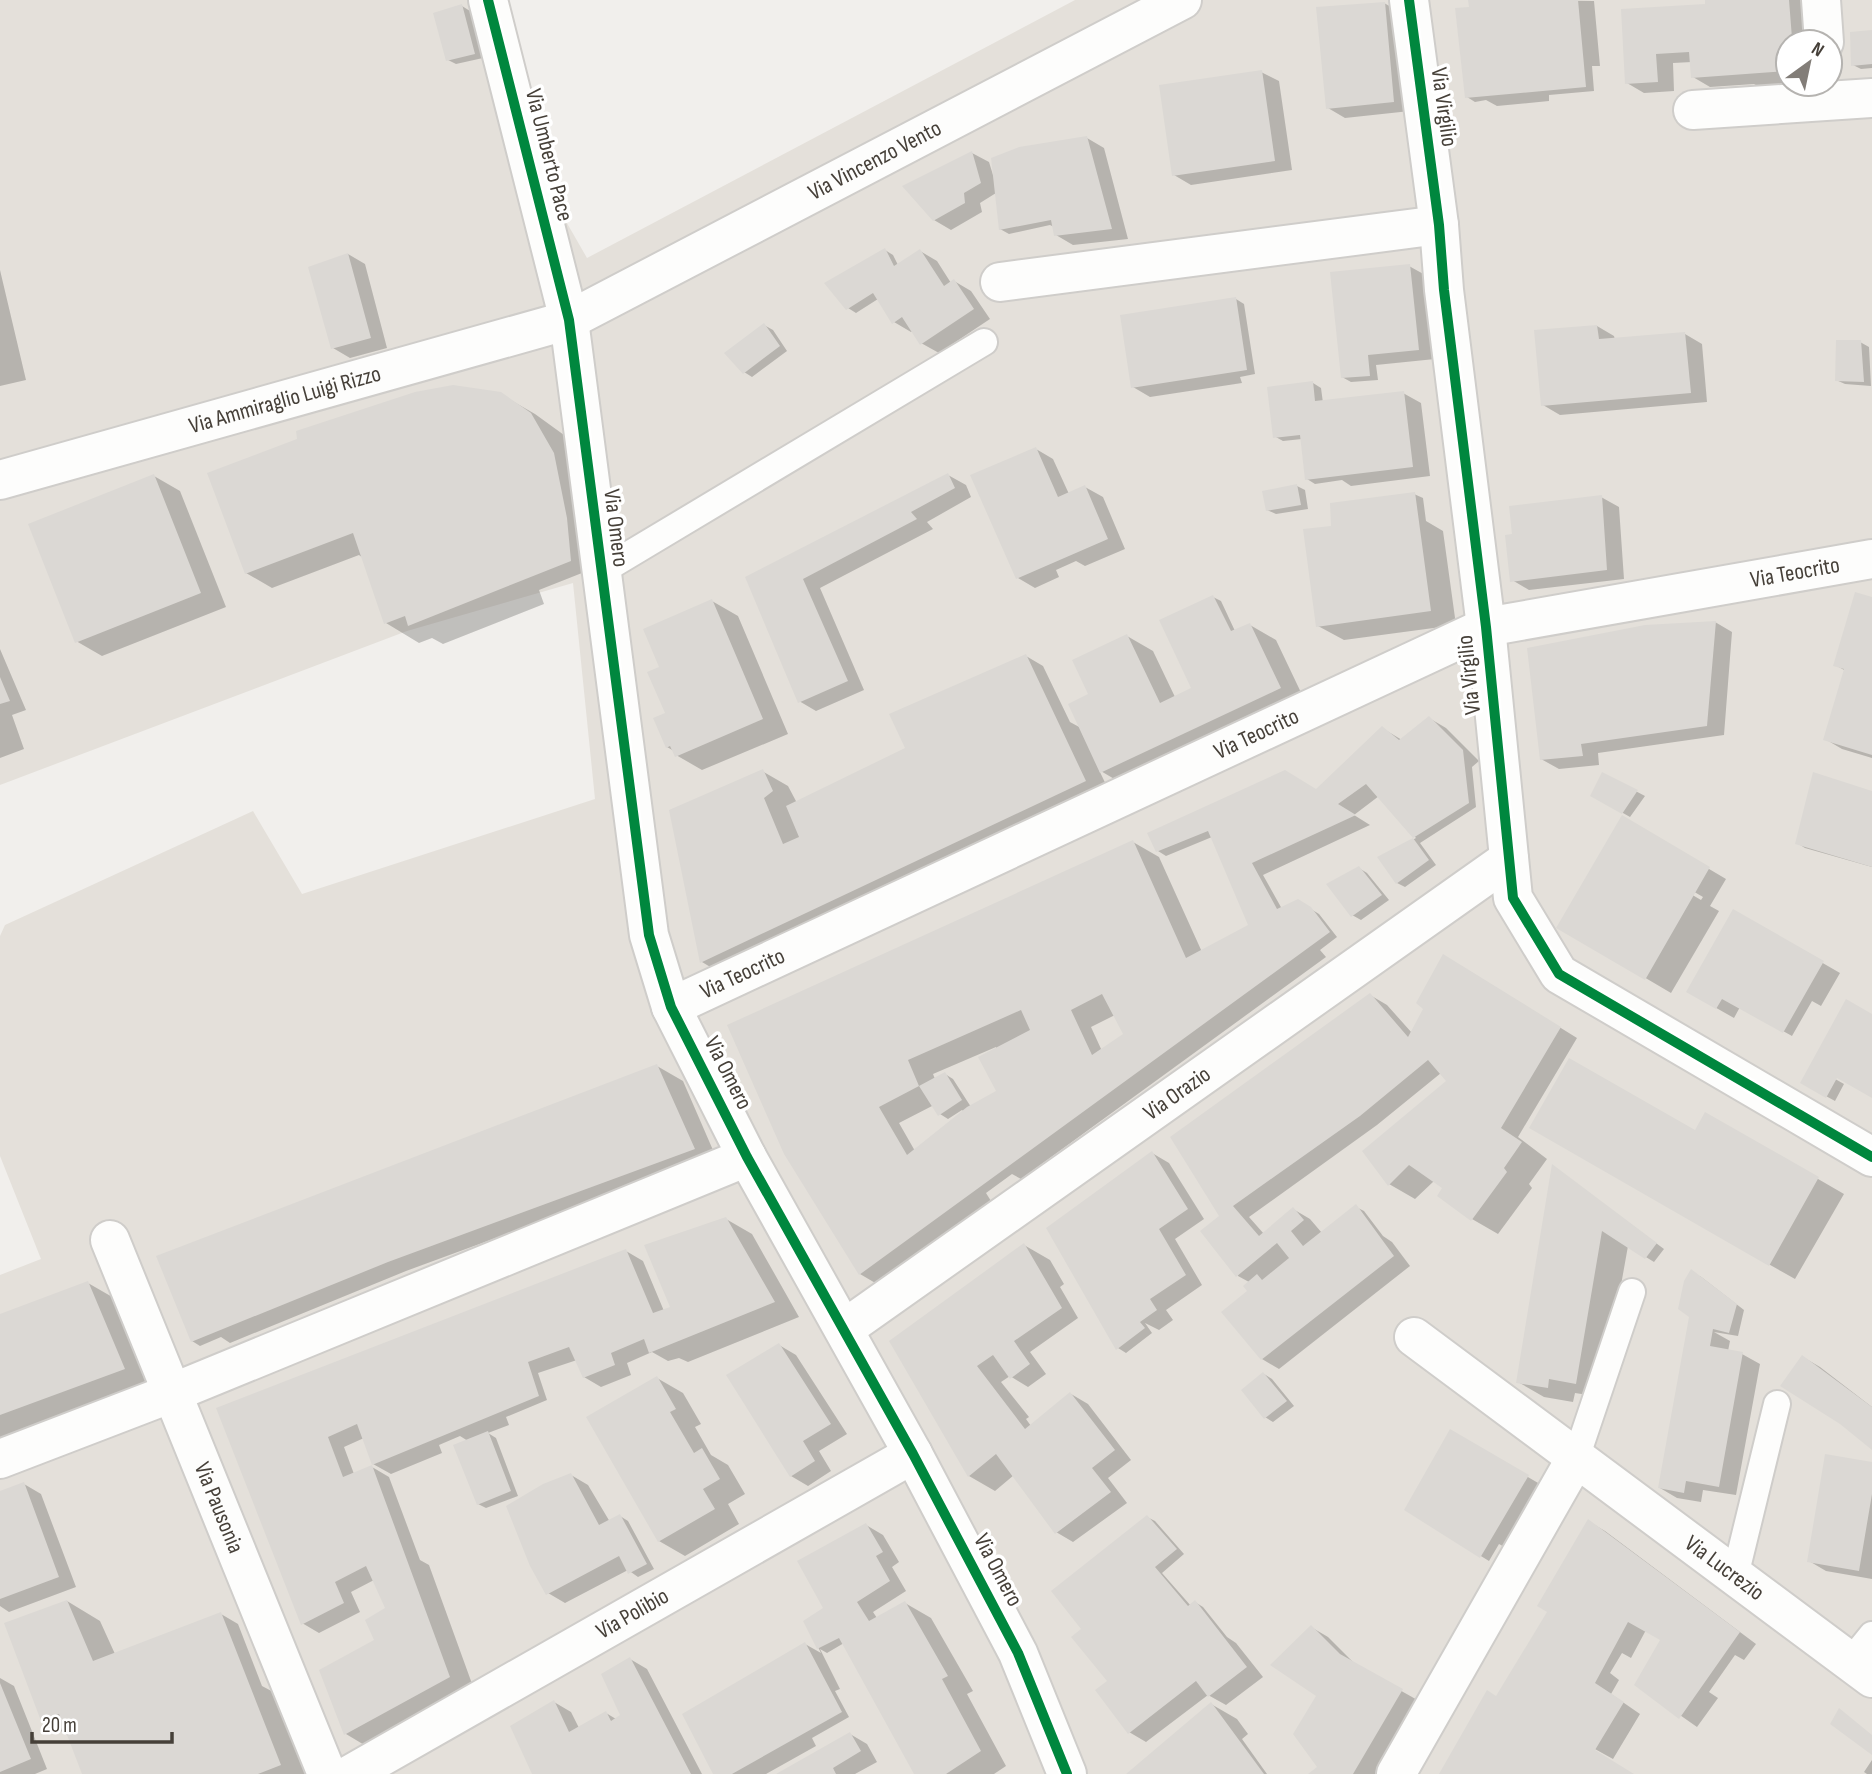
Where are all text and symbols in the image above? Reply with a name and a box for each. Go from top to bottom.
north arrow [1774,28,1844,98]
text: N [1807,38,1828,62]
street label: Via Virgilio [1425,66,1463,148]
street label: Via Umberto Pace [519,86,579,224]
street label: Via Vincenzo Vento [803,114,946,207]
street label: Via Ammiraglio Luigi Rizzo [186,360,384,440]
street label: Via Omero [597,487,635,569]
street label: Via Teocrito [1748,551,1842,594]
street label: Via Virgilio [1451,634,1487,716]
street label: Via Teocrito [1210,702,1303,766]
street label: Via Teocrito [696,942,789,1005]
street label: Via Omero [698,1032,758,1114]
street label: Via Orazio [1138,1060,1216,1127]
street label: Via Pausonia [188,1458,250,1557]
street label: Via Omero [967,1529,1029,1611]
street label: Via Lucrezio [1679,1529,1770,1607]
street label: Via Polibio [591,1582,674,1645]
scale bar [32,1700,172,1744]
text: 20 m [42,1713,77,1738]

